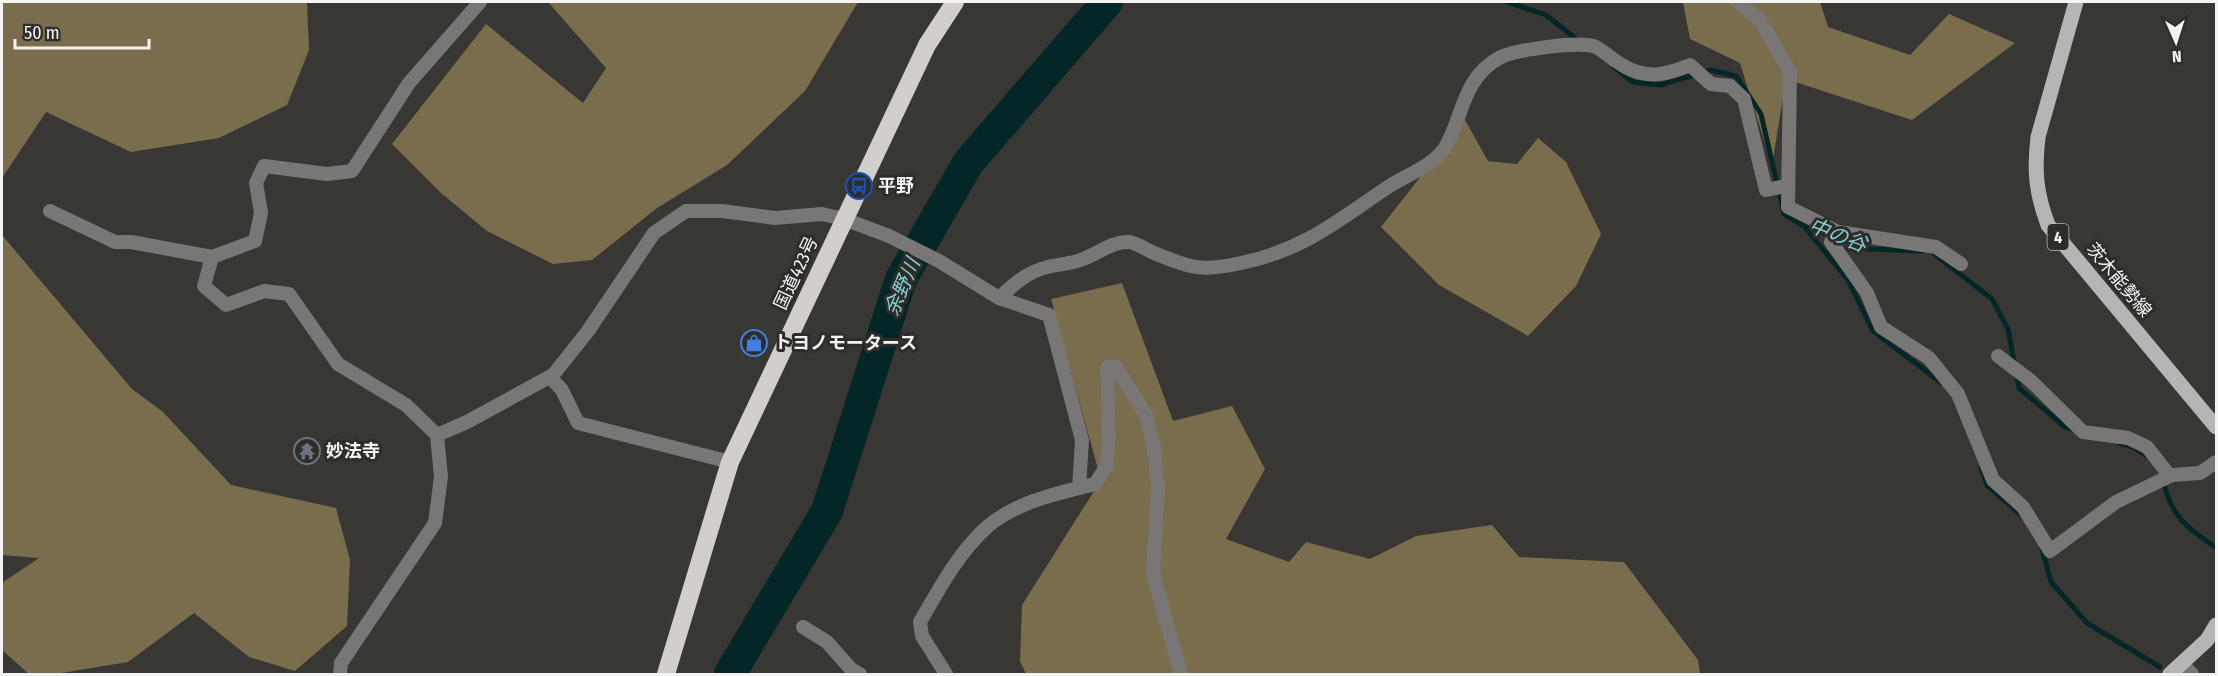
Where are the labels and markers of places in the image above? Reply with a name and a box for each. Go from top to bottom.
bus stop icon: 平野 [844,171,874,201]
place label: 平野 [878,175,914,197]
shop icon: トヨノモータース [739,328,769,358]
place label: トヨノモータース [774,332,917,354]
temple icon: 妙法寺 [292,436,322,466]
place label: 妙法寺 [326,440,380,462]

